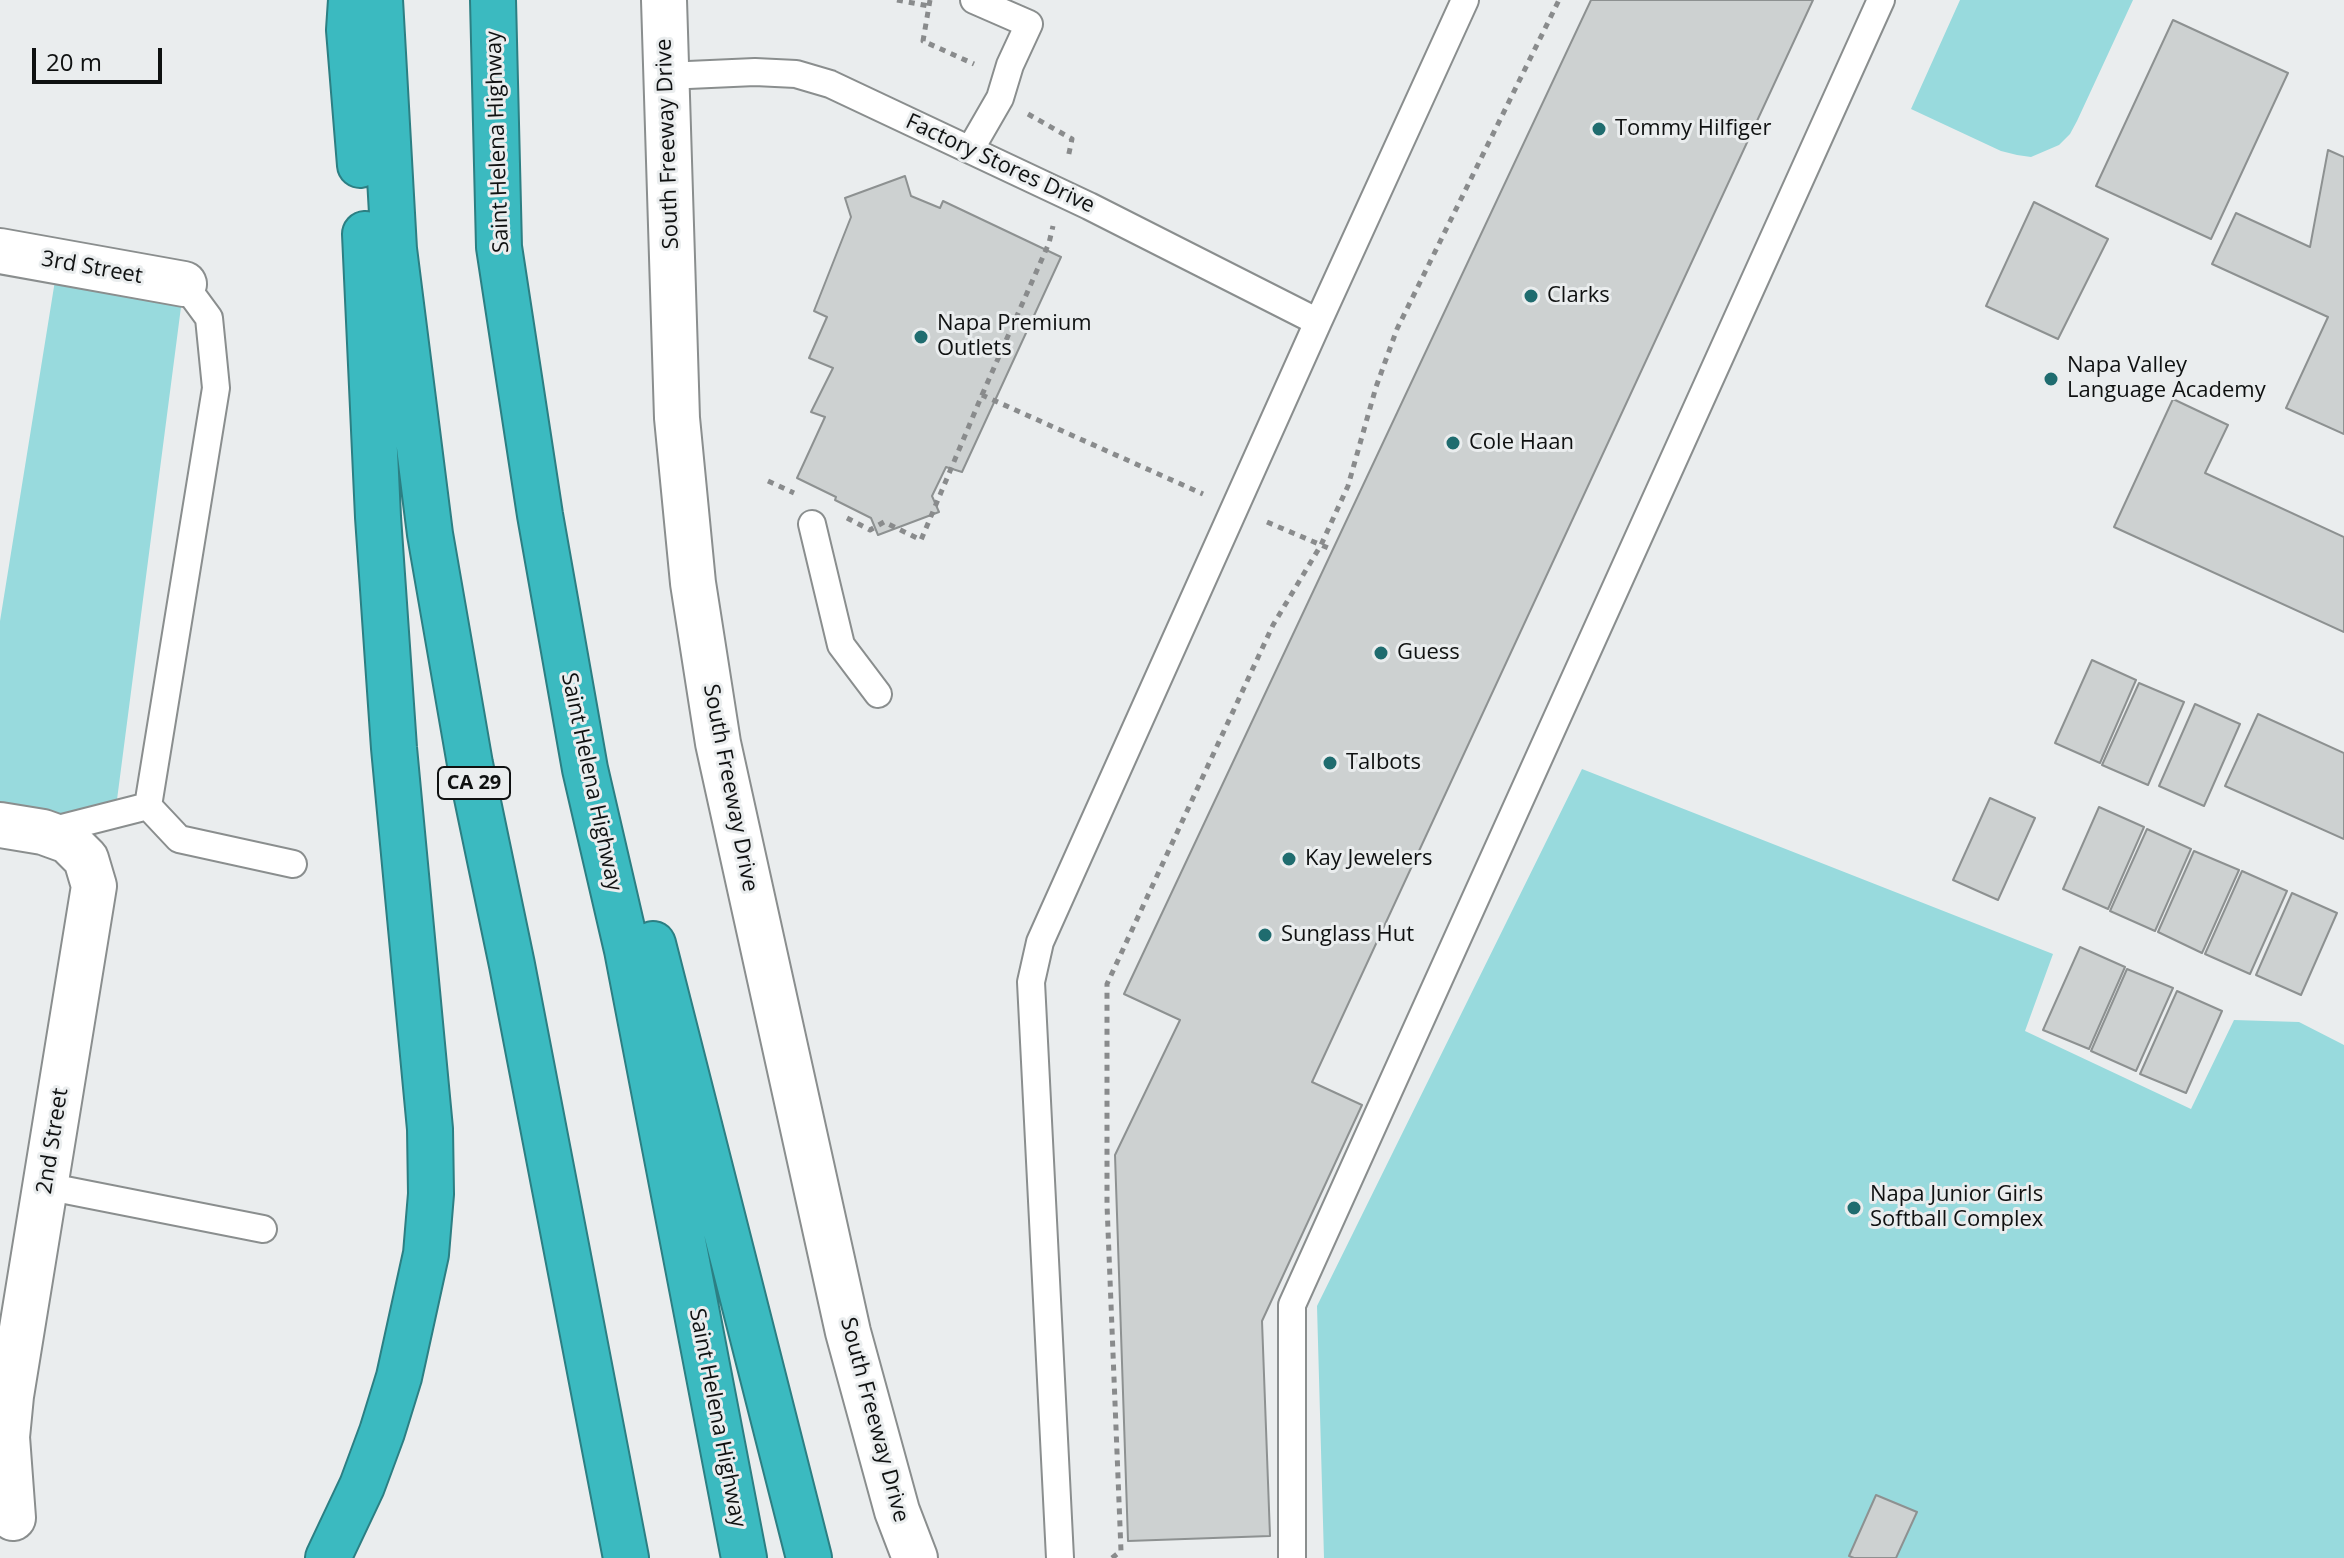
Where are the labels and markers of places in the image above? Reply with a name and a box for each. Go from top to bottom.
place label: Tommy Hilfiger [1615,116,1771,142]
marker: Tommy Hilfiger [1590,120,1608,138]
place label: Clarks [1547,283,1610,309]
marker: Clarks [1522,287,1540,305]
place label: Napa Premium Outlets [937,311,1092,362]
marker: Napa Premium Outlets [912,328,930,346]
place label: Napa Valley Language Academy [2067,353,2266,404]
marker: Napa Valley Language Academy [2042,370,2060,388]
place label: Cole Haan [1469,430,1574,456]
marker: Cole Haan [1444,434,1462,452]
place label: Guess [1397,640,1460,666]
marker: Guess [1372,644,1390,662]
place label: Talbots [1346,750,1421,776]
marker: Talbots [1321,754,1339,772]
place label: Kay Jewelers [1305,846,1432,872]
marker: Kay Jewelers [1280,850,1298,868]
place label: Sunglass Hut [1281,922,1414,948]
marker: Sunglass Hut [1256,926,1274,944]
place label: Napa Junior Girls Softball Complex [1870,1182,2043,1234]
marker: Napa Junior Girls Softball Complex [1845,1199,1863,1217]

